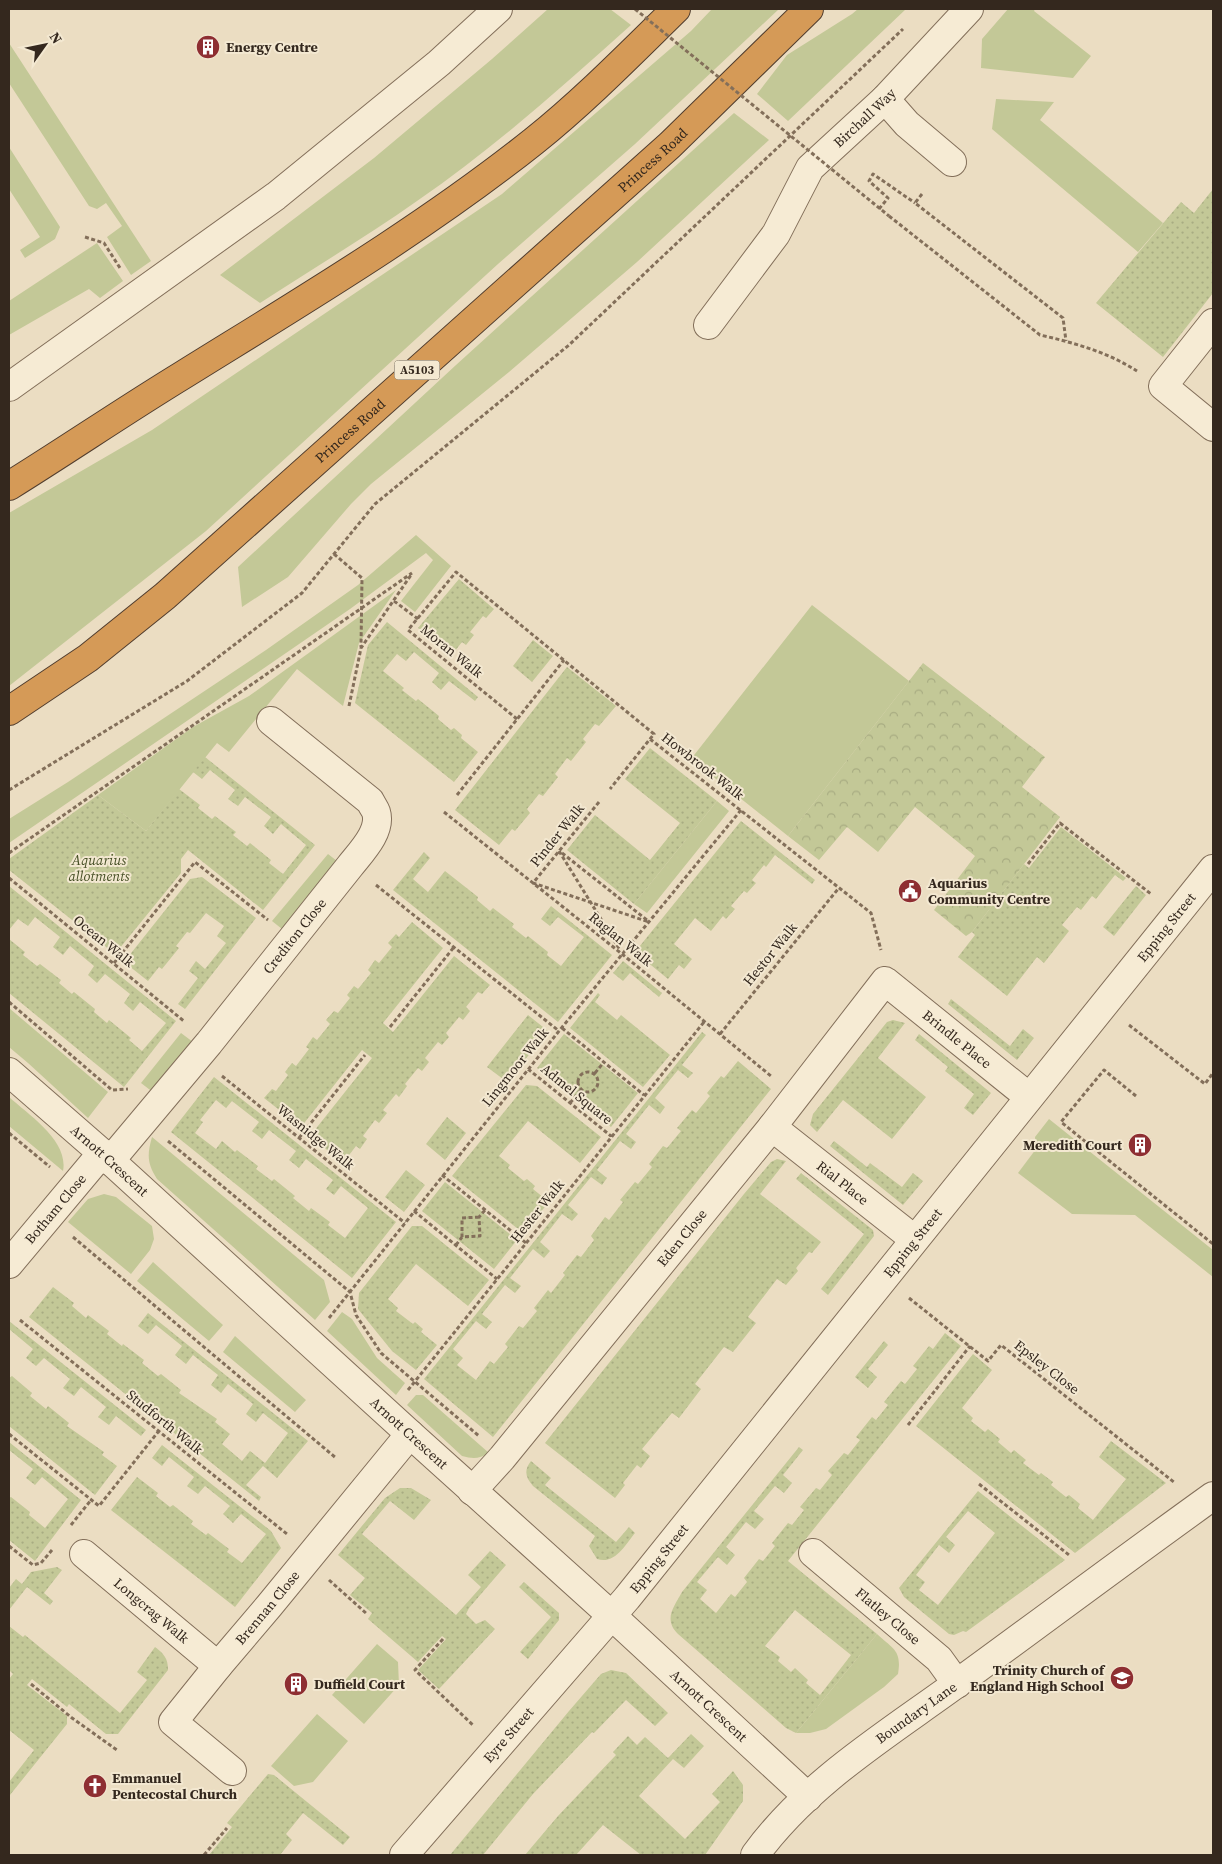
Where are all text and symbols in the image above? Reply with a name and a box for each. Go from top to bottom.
north arrow [20,20,70,70]
text: N [45,28,67,48]
building icon: Energy Centre [195,34,221,60]
place label: Energy Centre [226,37,318,57]
street label: Birchall Way [829,83,901,152]
street label: Princess Road [613,123,692,197]
road number: A5103 [394,360,440,380]
street label: Princess Road [311,394,389,468]
street label: Moran Walk [416,619,488,683]
street label: Howbrook Walk [657,727,749,805]
street label: Pinder Walk [525,799,589,871]
park label: Aquarius allotments [68,850,131,886]
place label: Aquarius Community Centre [928,873,1050,909]
public building icon: Aquarius Community Centre [897,878,923,904]
street label: Epping Street [1132,888,1201,966]
street label: Crediton Close [258,894,331,978]
street label: Raglan Walk [585,907,658,971]
street label: Ocean Walk [69,910,139,972]
street label: Hestor Walk [738,918,802,990]
street label: Brindle Place [918,1005,996,1073]
street label: Lingmoor Walk [477,1023,553,1111]
street label: Admel Square [537,1059,617,1129]
street label: Wasnidge Walk [273,1099,359,1175]
street label: Arnott Crescent [66,1120,153,1201]
building icon: Meredith Court [1127,1132,1153,1158]
place label: Meredith Court [1023,1135,1123,1155]
street label: Rial Place [812,1156,873,1210]
street label: Botham Close [20,1169,91,1248]
street label: Hester Walk [505,1175,569,1247]
street label: Eden Close [652,1204,711,1271]
street label: Epping Street [878,1204,947,1282]
street label: Epsley Close [1010,1335,1084,1399]
street label: Studforth Walk [122,1385,208,1459]
street label: Arnott Crescent [366,1393,453,1474]
street label: Epping Street [625,1519,693,1597]
street label: Brennan Close [230,1566,304,1649]
street label: Longcrag Walk [109,1573,194,1648]
street label: Flatley Close [851,1583,925,1649]
place label: Trinity Church of England High School [970,1660,1106,1696]
street label: Arnott Crescent [666,1665,752,1747]
school or university icon: Trinity Church of England High School [1109,1665,1135,1691]
building icon: Duffield Court [283,1671,309,1697]
place label: Duffield Court [314,1674,406,1694]
street label: Boundary Lane [871,1677,961,1748]
street label: Eyre Street [478,1702,538,1767]
place label: Emmanuel Pentecostal Church [112,1768,238,1804]
church icon: Emmanuel Pentecostal Church [82,1773,108,1799]

